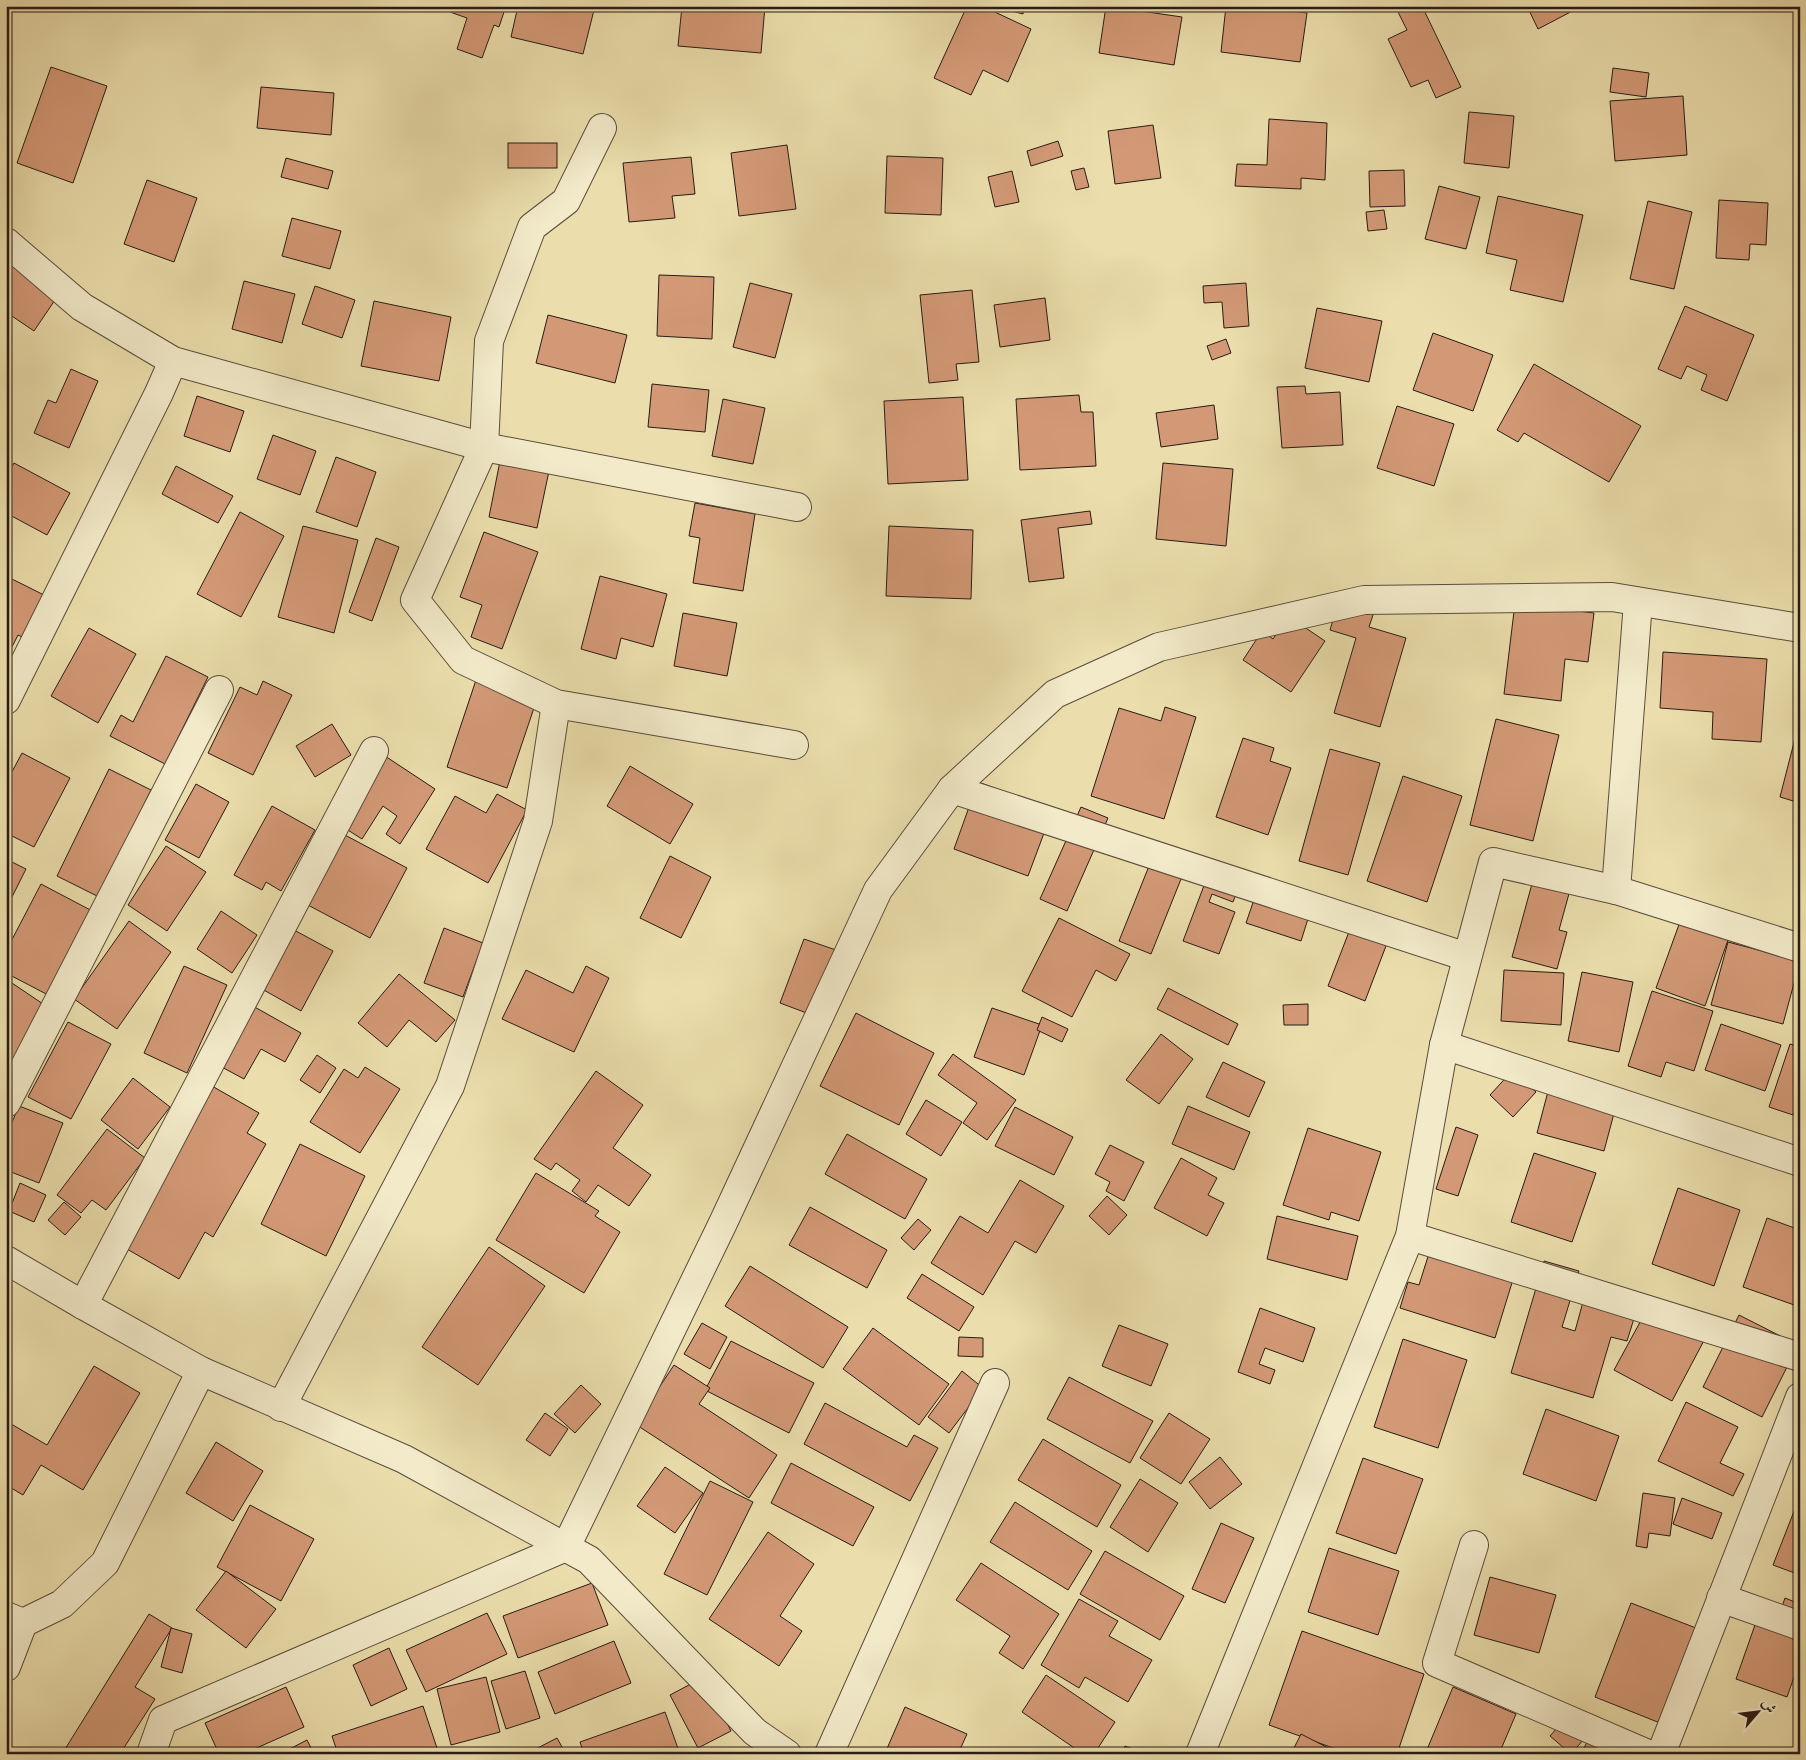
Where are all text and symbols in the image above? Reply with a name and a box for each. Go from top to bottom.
north arrow [1734,1688,1784,1738]
text: ش [1757,1696,1780,1717]

